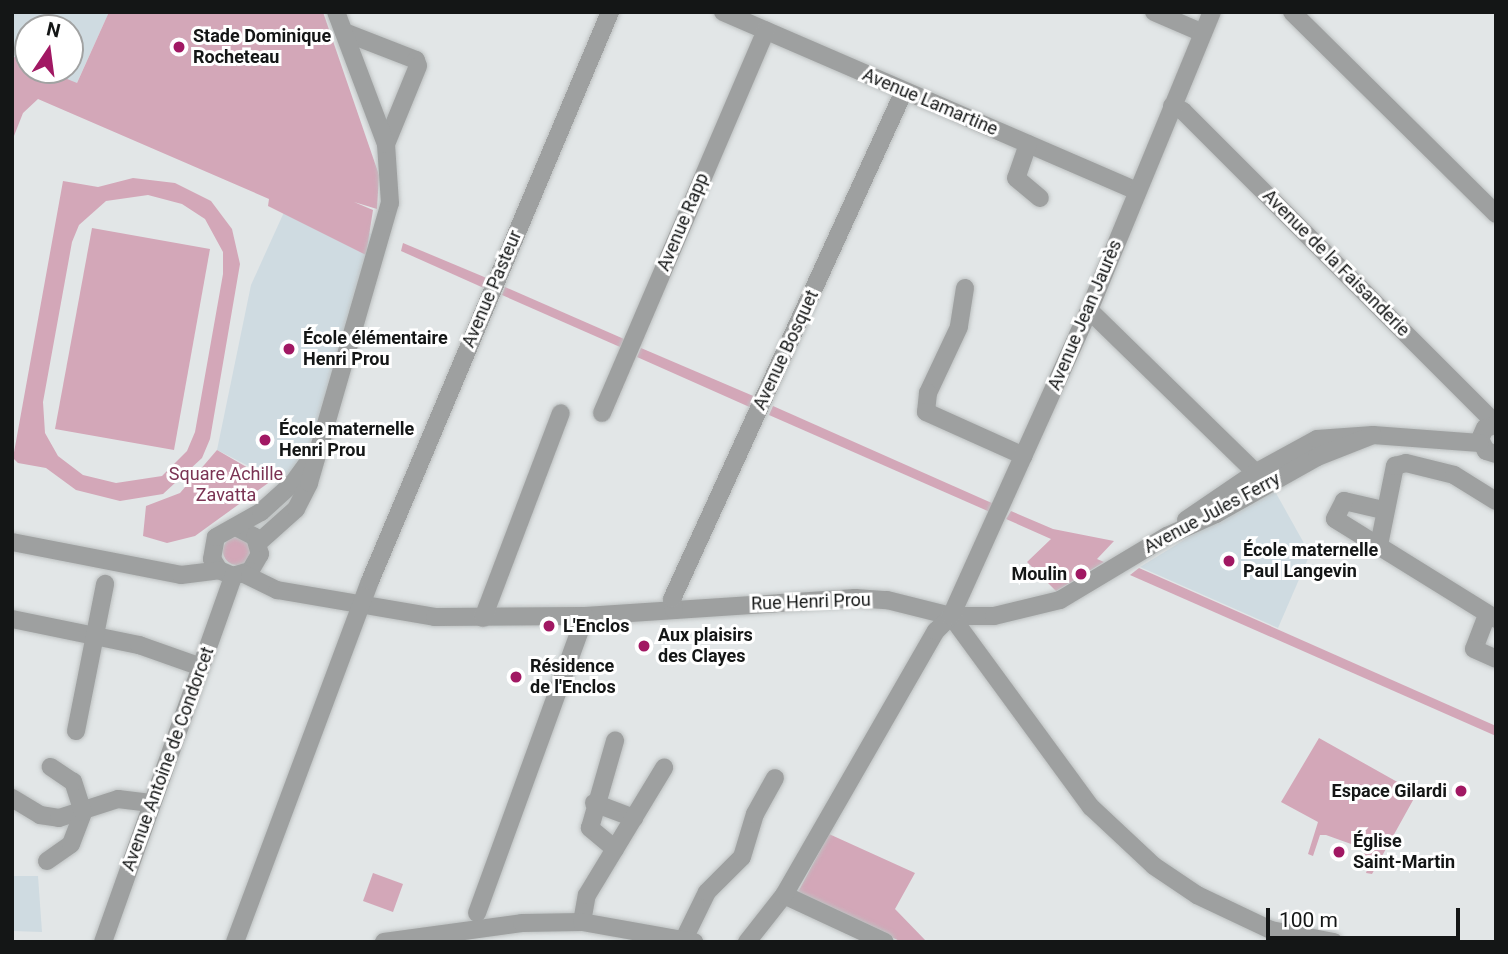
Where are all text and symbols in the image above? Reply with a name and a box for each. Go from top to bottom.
north arrow [14,14,84,84]
text: N [44,17,63,43]
place label: Stade Dominique Rocheteau [193,26,331,68]
marker: Stade Dominique Rocheteau [171,39,187,55]
street label: Avenue Lamartine [859,64,1001,140]
street label: Avenue Rapp [653,170,713,274]
street label: Avenue de la Faisanderie [1258,185,1414,341]
street label: Avenue Pasteur [458,227,526,351]
street label: Avenue Jean Jaurès [1044,236,1126,394]
street label: Avenue Bosquet [749,287,823,413]
place label: École élémentaire Henri Prou [303,328,448,370]
marker: École élémentaire Henri Prou [281,341,297,357]
place label: École maternelle Henri Prou [279,419,414,462]
marker: École maternelle Henri Prou [257,432,273,448]
park label: Square Achille Zavatta [169,464,283,506]
street label: Avenue Jules Ferry [1140,468,1284,558]
place label: École maternelle Paul Langevin [1243,540,1378,582]
marker: École maternelle Paul Langevin [1221,553,1237,569]
place label: Moulin [1011,563,1067,585]
marker: Moulin [1073,566,1089,582]
street label: Rue Henri Prou [751,589,871,615]
place label: L'Enclos [563,615,629,637]
marker: L'Enclos [541,618,557,634]
place label: Aux plaisirs des Clayes [658,625,753,668]
marker: Aux plaisirs des Clayes [636,638,652,654]
street label: Avenue Antoine de Condorcet [117,644,219,874]
place label: Résidence de l'Enclos [530,656,616,698]
marker: Résidence de l'Enclos [508,669,524,685]
place label: Espace Gilardi [1332,780,1447,802]
marker: Espace Gilardi [1453,783,1469,799]
place label: Église Saint-Martin [1353,831,1455,874]
marker: Église Saint-Martin [1331,844,1347,860]
scale bar [1270,894,1464,938]
text: 100 m [1279,908,1338,932]

